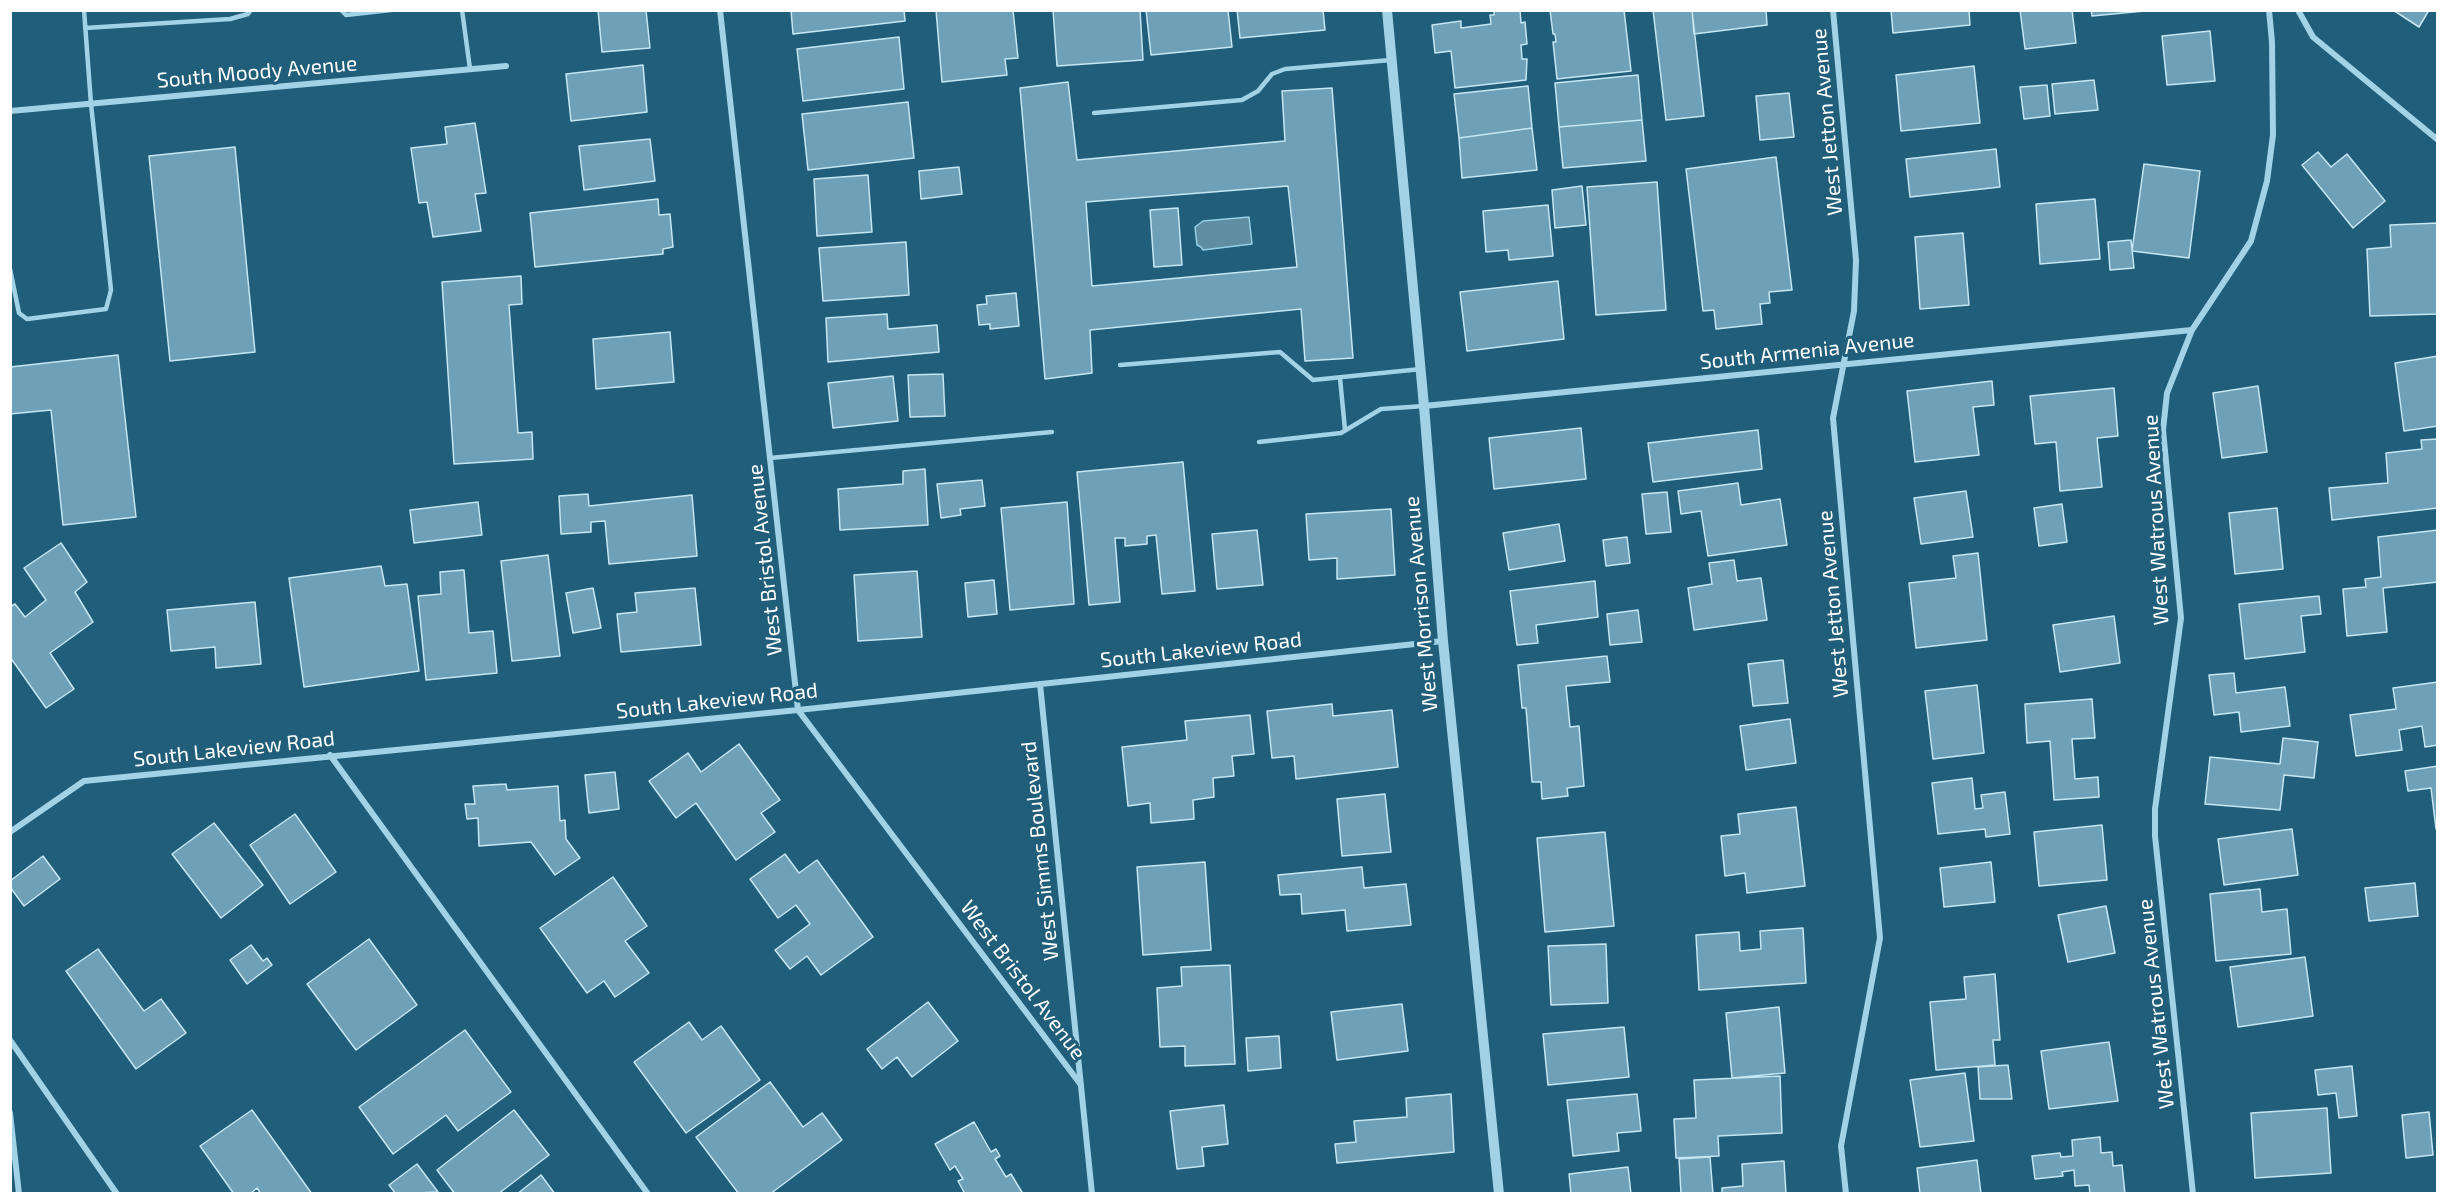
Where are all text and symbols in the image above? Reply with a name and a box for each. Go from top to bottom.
street label: West Jetton Avenue [1806,27,1848,217]
street label: South Moody Avenue [156,51,358,93]
street label: South Armenia Avenue [1698,327,1916,375]
street label: West Watrous Avenue [2138,414,2174,626]
street label: West Bristol Avenue [742,463,788,657]
street label: West Morrison Avenue [1399,495,1443,713]
street label: West Jetton Avenue [1812,509,1854,699]
street label: South Lakeview Road [1099,627,1303,673]
street label: South Lakeview Road [615,678,819,724]
street label: South Lakeview Road [132,726,336,772]
street label: West Simms Boulevard [1016,740,1064,962]
street label: West Bristol Avenue [955,895,1091,1065]
street label: West Watrous Avenue [2132,898,2180,1110]

